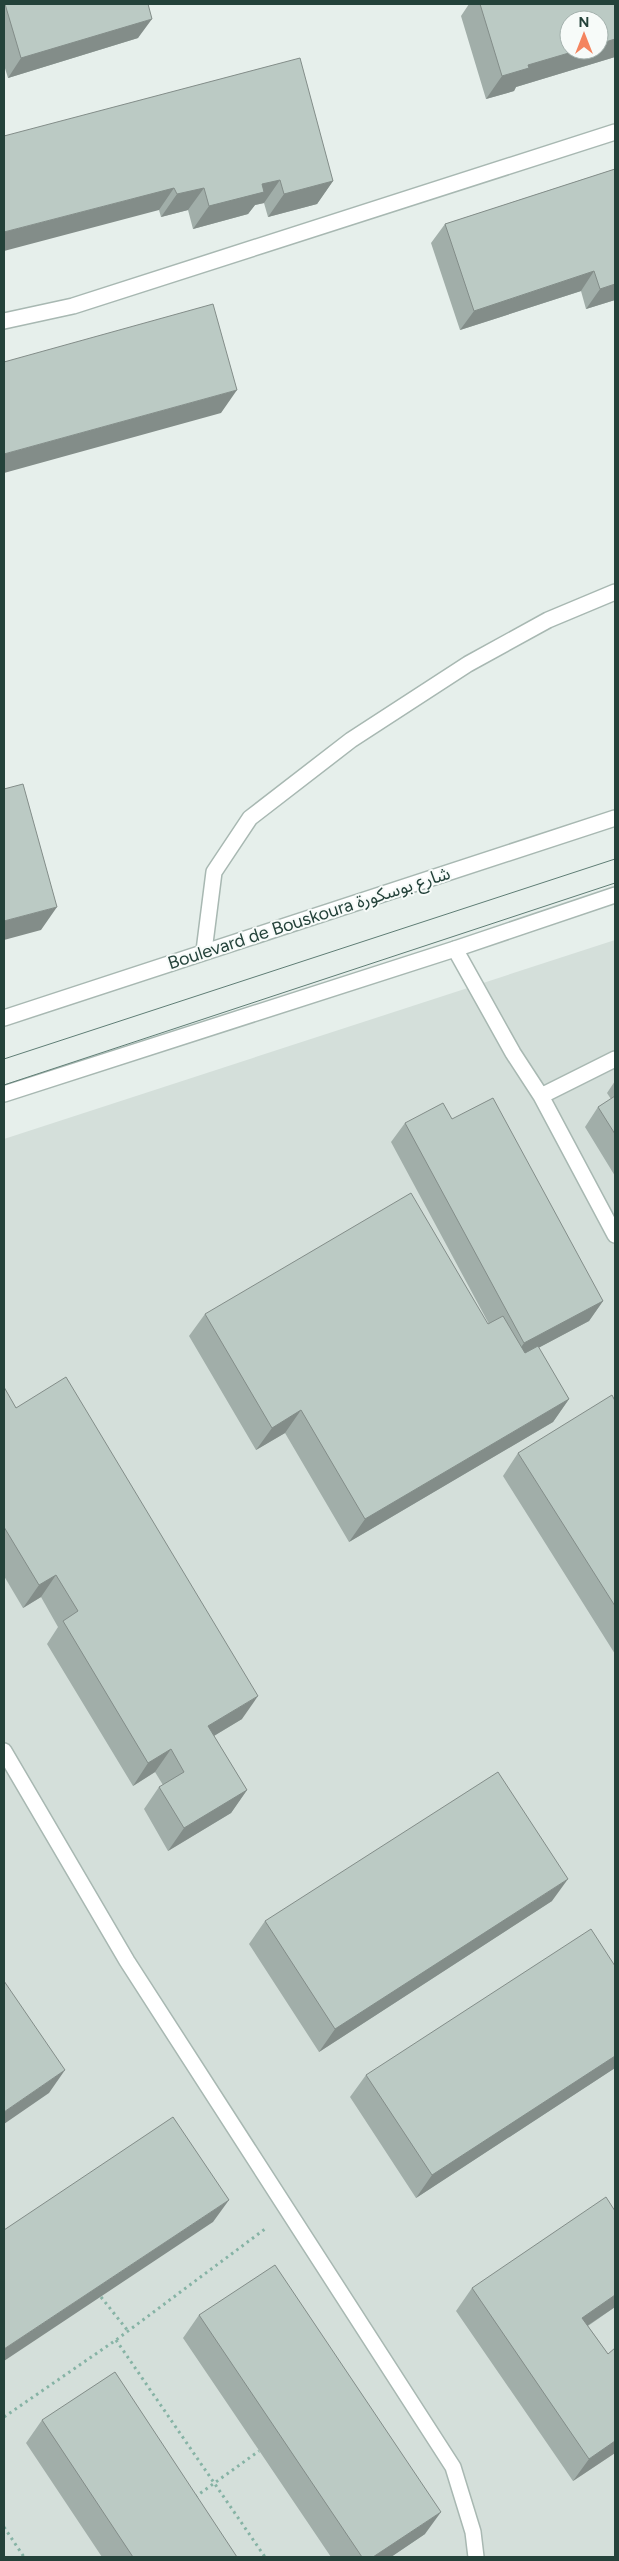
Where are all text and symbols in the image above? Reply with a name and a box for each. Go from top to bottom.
north arrow [559,10,609,60]
text: N [579,14,589,31]
street label: Boulevard de Bouskoura شارع بوسكورة [165,862,454,977]

